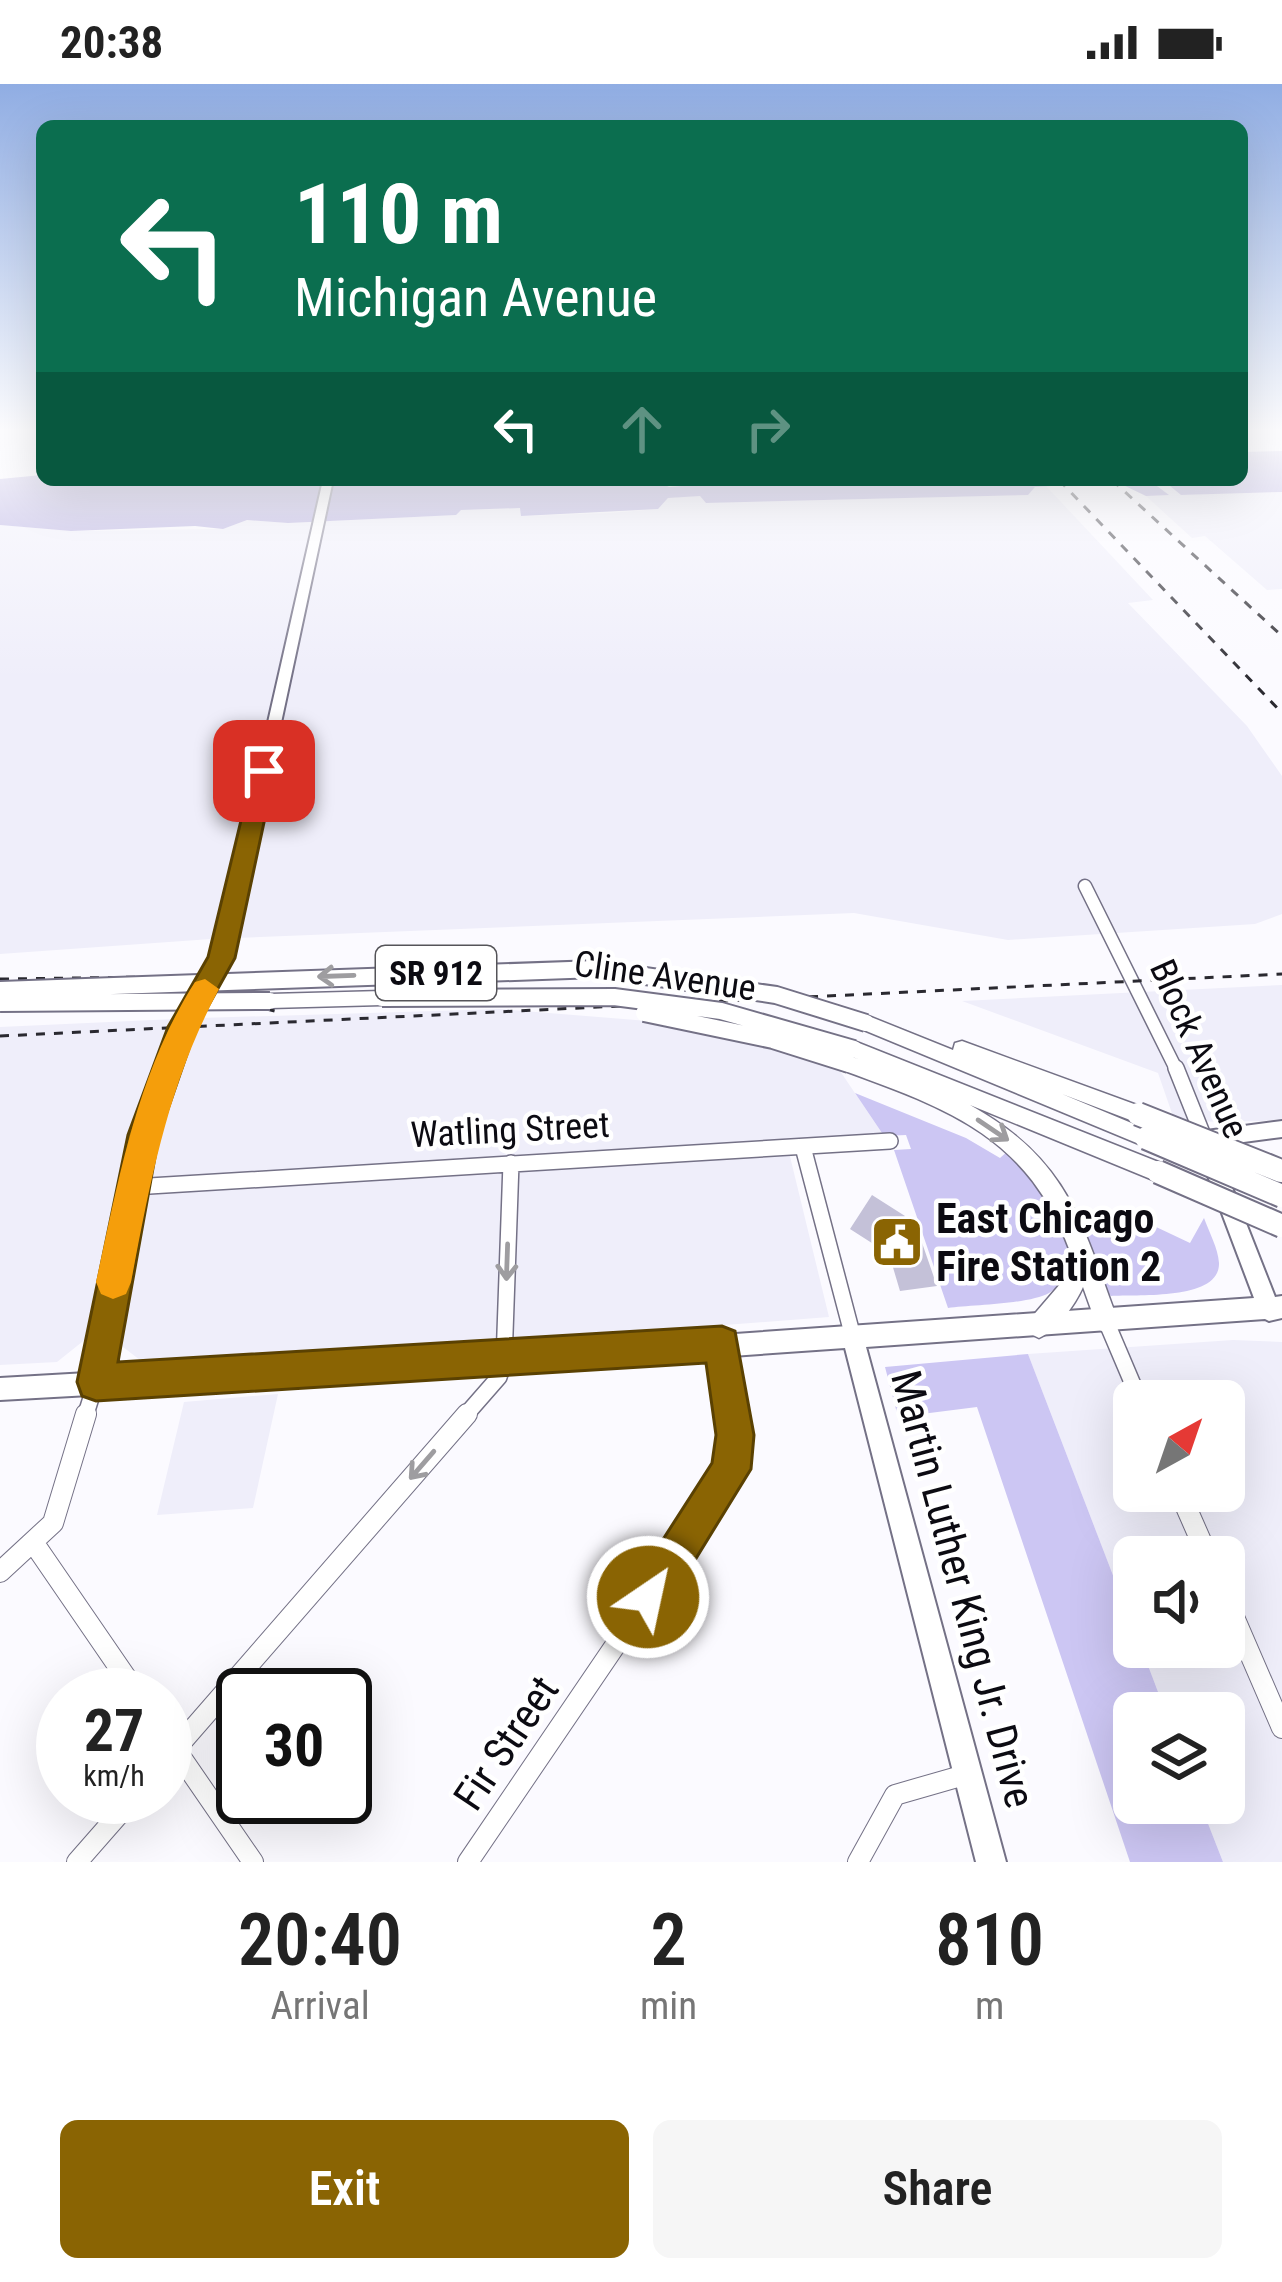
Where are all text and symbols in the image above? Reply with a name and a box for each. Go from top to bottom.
text: 20:38 [60,16,163,69]
text: 110 m [294,165,503,264]
icon: left [96,168,252,324]
text: Michigan Avenue [294,266,657,329]
icon: left [483,396,549,462]
icon: ahead [609,396,675,462]
icon: right [735,396,801,462]
pin [213,720,315,822]
icon: arrive [231,738,297,804]
street label: Cline Avenue [571,942,759,1010]
road number: SR 912 [376,946,496,1000]
street label: Block Avenue [1141,953,1257,1145]
one-way arrow [317,965,356,988]
street label: Watling Street [409,1104,611,1156]
one-way arrow [976,1117,1010,1142]
place label: East Chicago Fire Station 2 [936,1194,1161,1291]
public building icon: East Chicago Fire Station 2 [869,1214,925,1270]
one-way arrow [495,1242,518,1281]
street label: Martin Luther King Jr. Drive [881,1365,1045,1813]
north arrow [1113,1380,1245,1512]
map controls [1113,1380,1245,1824]
one-way arrow [409,1449,437,1480]
position arrow [585,1534,711,1660]
button: sound [1113,1536,1245,1668]
street label: Fir Street [444,1667,568,1819]
speed limit sign: 30 [216,1668,372,1824]
button: layers [1113,1692,1245,1824]
text: 27 [84,1695,144,1766]
text: km/h [83,1758,145,1793]
text: 20:40 [238,1898,402,1983]
text: 2 [651,1898,687,1983]
text: 810 [935,1898,1044,1983]
text: Arrival [270,1983,370,2029]
text: min [640,1983,697,2029]
text: m [975,1983,1004,2029]
button: Exit [60,2120,629,2258]
button: Share [653,2120,1222,2258]

